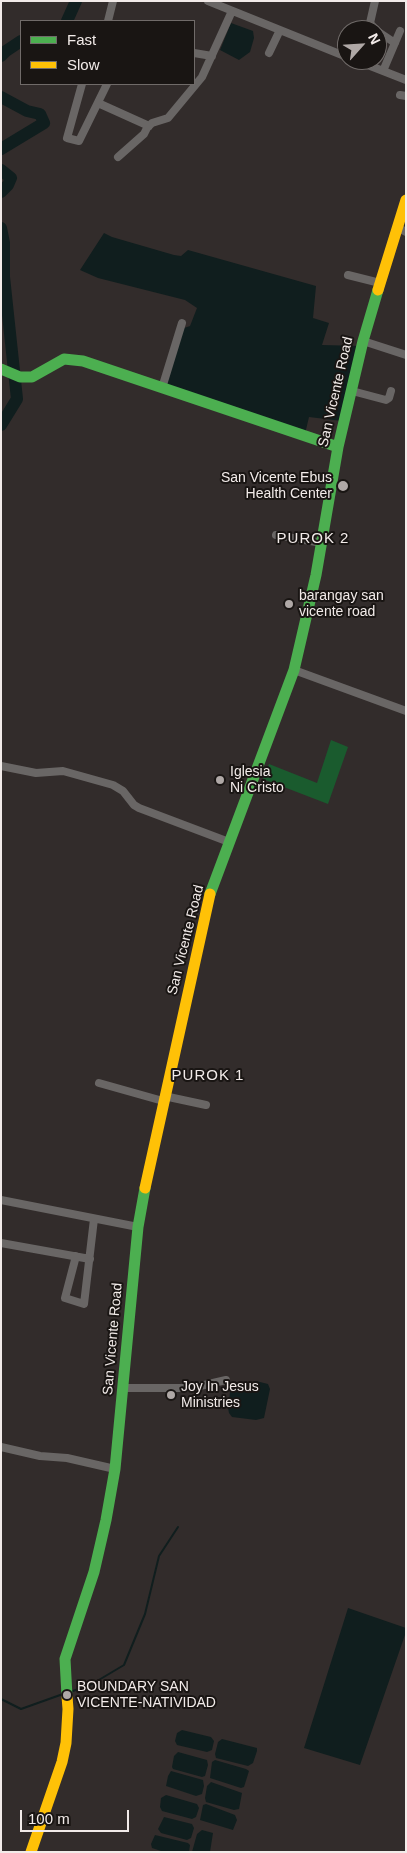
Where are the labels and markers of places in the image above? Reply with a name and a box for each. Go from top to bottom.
place label: San Vicente Ebus Health Center [221,470,332,502]
marker: San Vicente Ebus Health Center [336,479,350,493]
place label: barangay san vicente road [299,588,384,620]
marker: barangay san vicente road [283,598,295,610]
place label: Iglesia Ni Cristo [230,764,284,796]
marker: Iglesia Ni Cristo [214,774,226,786]
place label: Joy In Jesus Ministries [181,1379,259,1411]
marker: Joy In Jesus Ministries [165,1389,177,1401]
place label: BOUNDARY SAN VICENTE-NATIVIDAD [77,1679,216,1711]
marker: BOUNDARY SAN VICENTE-NATIVIDAD [61,1689,73,1701]

